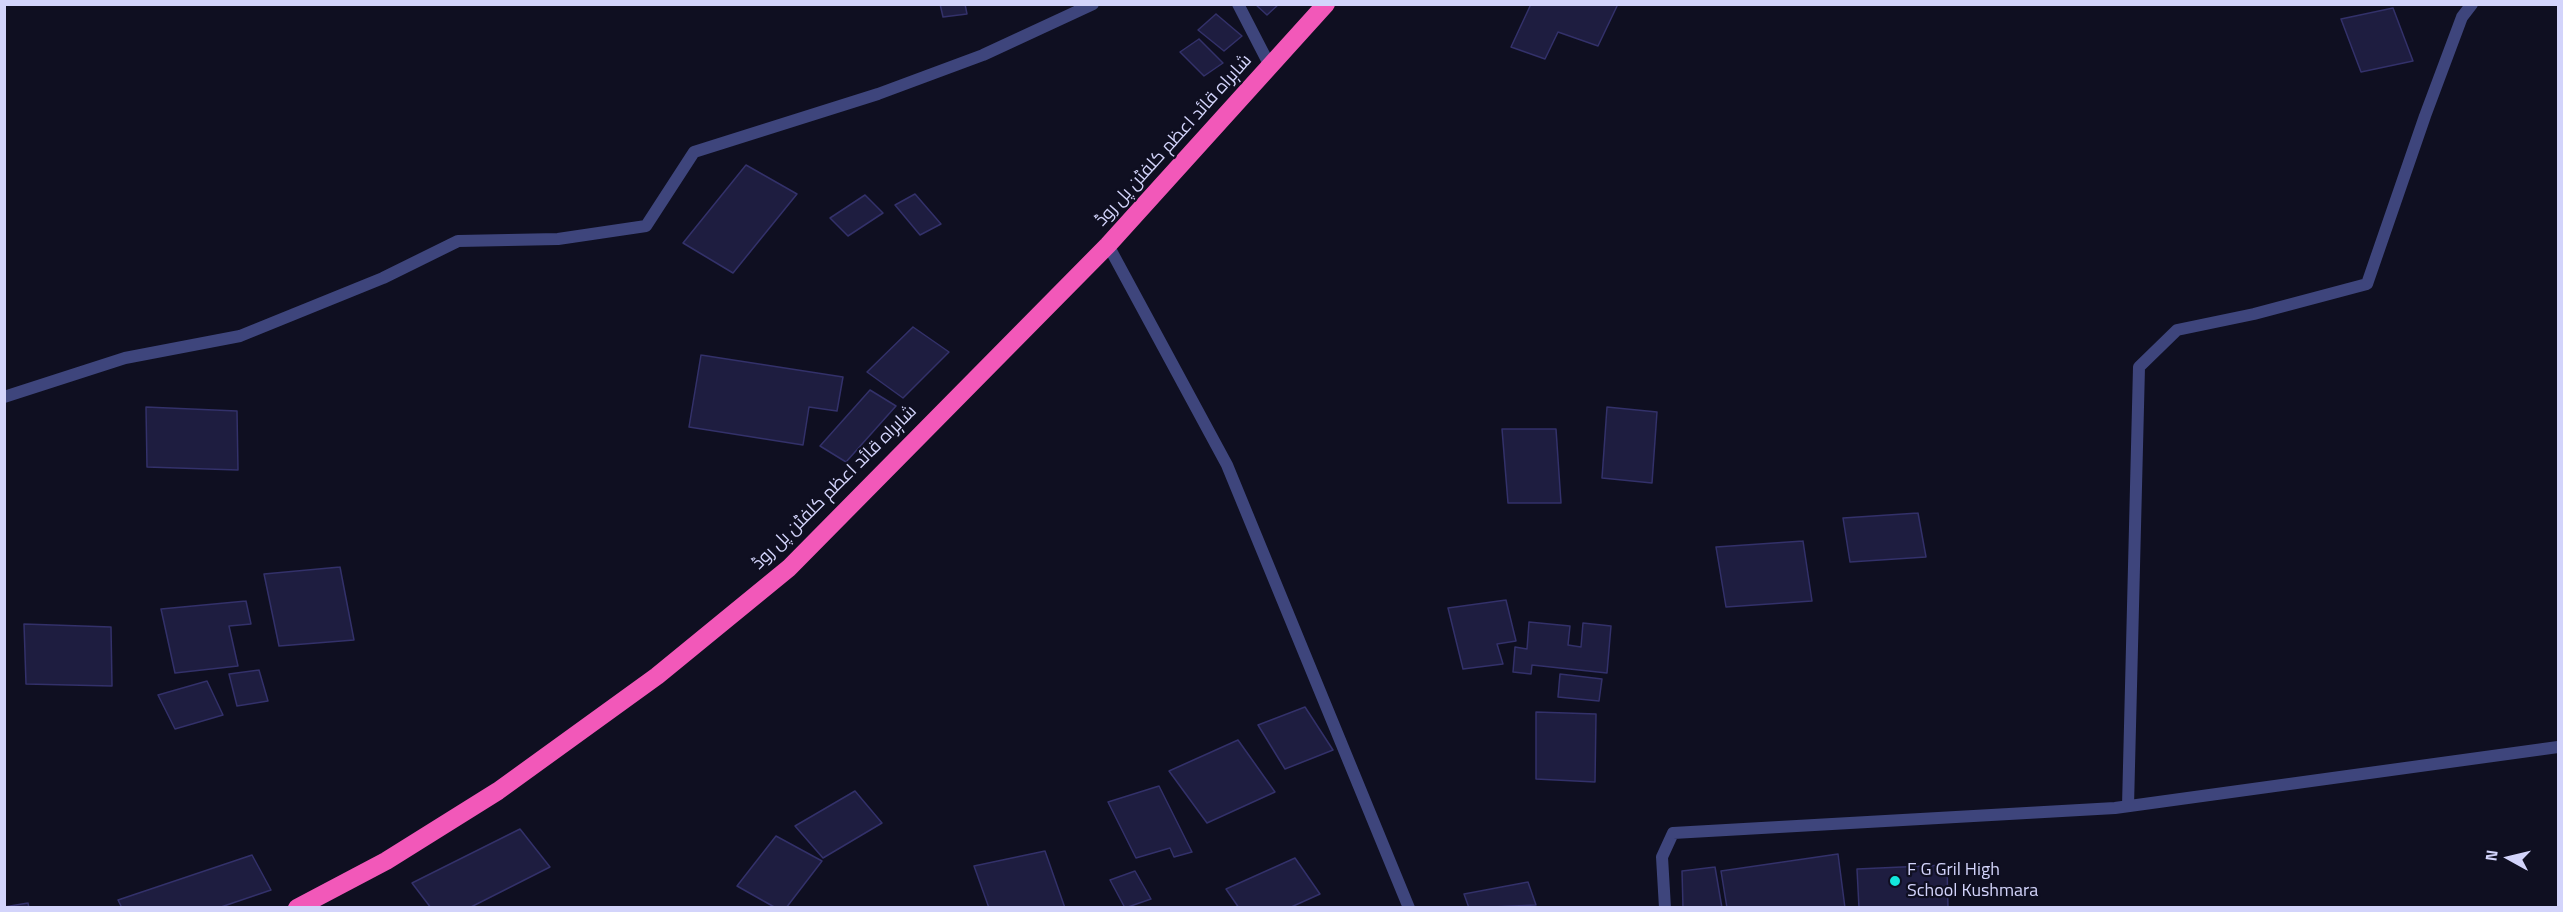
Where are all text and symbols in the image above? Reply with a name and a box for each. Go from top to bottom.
street label: شاہراہ قائد اعظم کلفٹن پل روڈ [1091,51,1257,231]
street label: شاہراہ قائد اعظم کلفٹن پل روڈ [748,401,922,575]
north arrow [2479,828,2539,888]
text: N [2479,848,2504,863]
place label: F G Gril High School Kushmara [1907,860,2038,902]
marker: F G Gril High School Kushmara [1888,874,1902,888]

